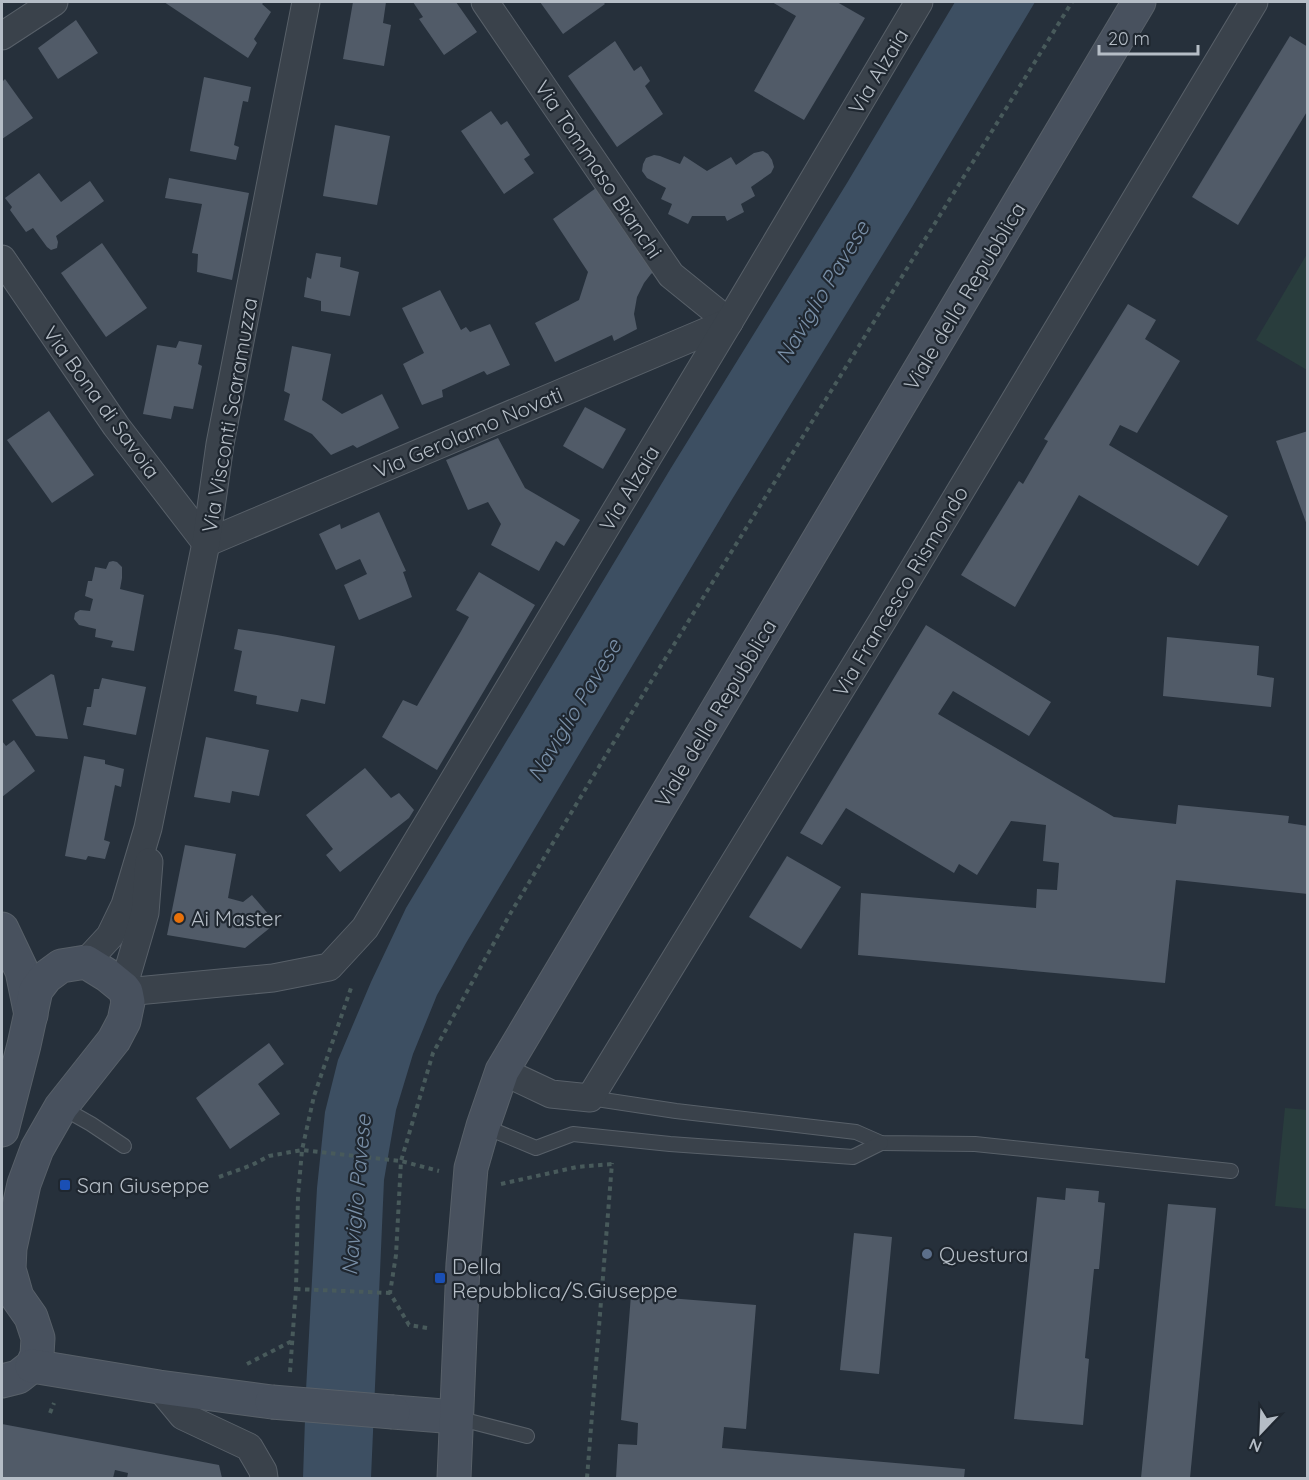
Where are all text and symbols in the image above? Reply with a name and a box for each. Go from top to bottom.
scale bar [1099,18,1198,56]
street label: Via Alzaia [842,23,914,119]
text: 20 m [1108,27,1150,50]
street label: Via Tommaso Bianchi [530,75,668,263]
street label: Viale della Repubblica [897,197,1031,395]
water label: Naviglio Pavese [769,214,876,368]
street label: Via Visconti Scaramuzza [196,295,262,535]
street label: Via Bona di Savoia [38,321,166,483]
street label: Via Gerolamo Novati [370,381,566,483]
street label: Via Alzaia [593,440,665,536]
street label: Via Francesco Rismondo [827,481,973,701]
street label: Viale della Repubblica [648,614,782,812]
water label: Naviglio Pavese [521,632,628,786]
place label: Ai Master [191,905,282,931]
marker: Ai Master [172,911,186,925]
water label: Naviglio Pavese [335,1112,377,1276]
place label: San Giuseppe [77,1172,209,1198]
marker: San Giuseppe [58,1178,72,1192]
place label: Questura [939,1241,1029,1267]
marker: Questura [920,1247,934,1261]
place label: Della Repubblica/S.Giuseppe [452,1253,678,1303]
marker: Della Repubblica/S.Giuseppe [433,1271,447,1285]
north arrow [1231,1402,1291,1462]
text: N [1246,1434,1264,1457]

